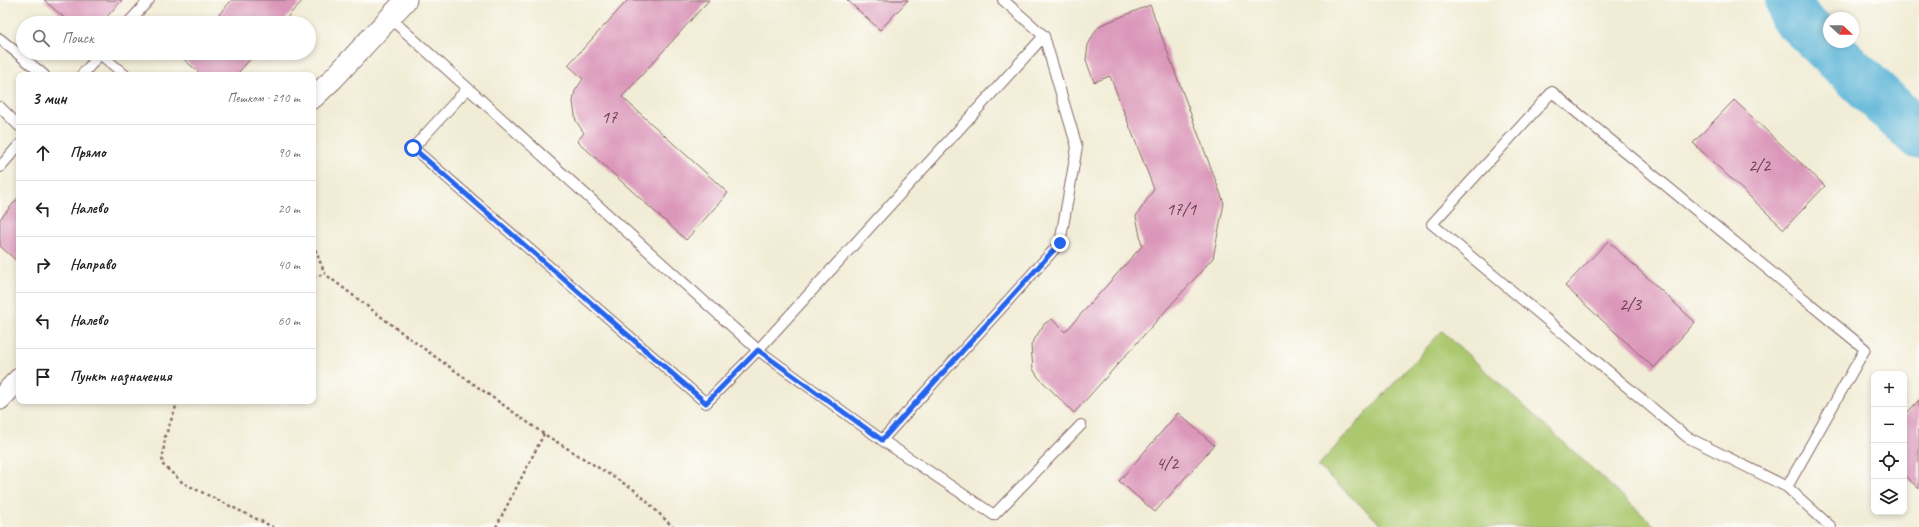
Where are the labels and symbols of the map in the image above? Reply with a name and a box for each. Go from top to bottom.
north arrow [1823,12,1859,48]
house number: 17 [601,106,618,128]
route start [404,139,422,157]
house number: 2/2 [1748,154,1772,176]
house number: 17/1 [1166,198,1197,220]
route end [1051,234,1069,252]
house number: 2/3 [1619,293,1643,315]
house number: 4/2 [1156,452,1180,474]

